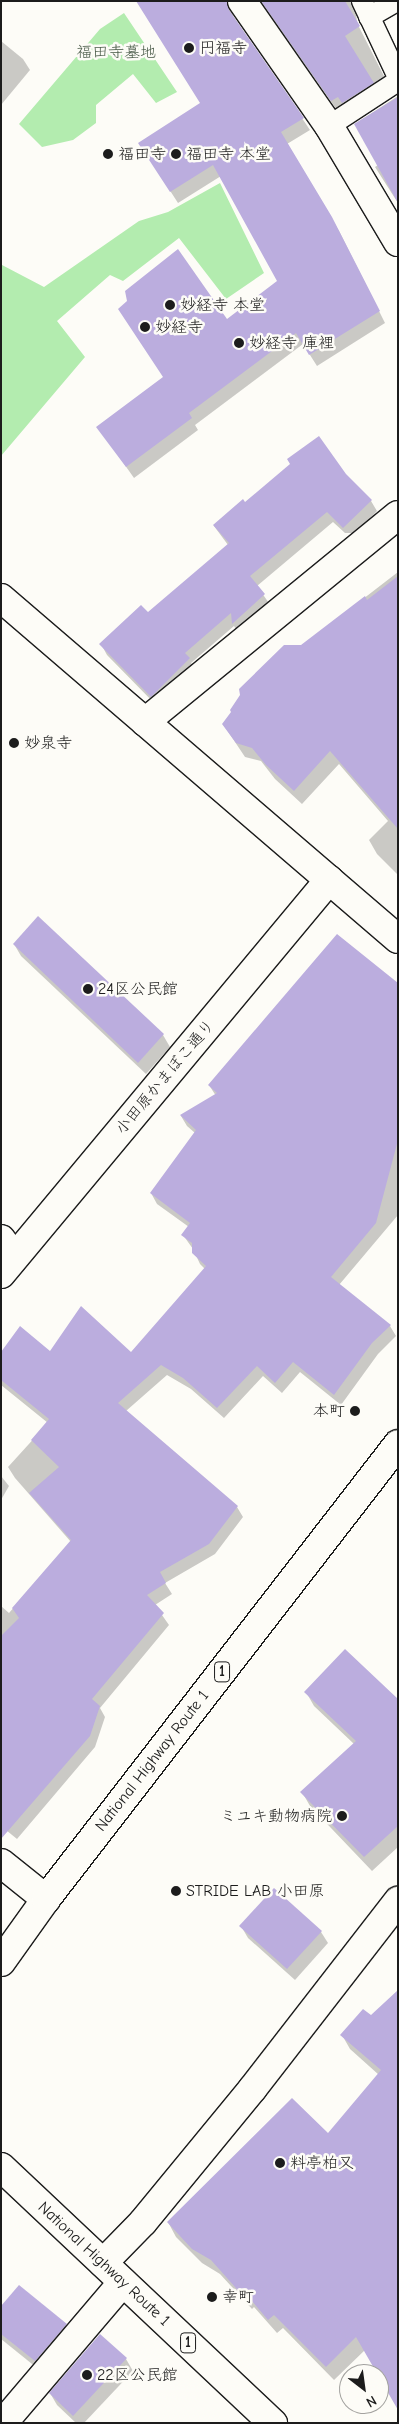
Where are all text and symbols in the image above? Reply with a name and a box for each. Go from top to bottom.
place label: 円福寺 [199,38,247,58]
park label: 福田寺墓地 [76,42,156,62]
marker: 円福寺 [183,42,195,54]
place label: 福田寺 [118,144,166,164]
place label: 福田寺 本堂 [186,144,271,164]
marker: 福田寺 [102,148,114,160]
marker: 福田寺 本堂 [170,148,182,160]
place label: 妙経寺 本堂 [180,295,265,315]
marker: 妙経寺 本堂 [164,299,176,311]
place label: 妙経寺 [155,317,203,337]
marker: 妙経寺 [139,321,151,333]
place label: 妙経寺 庫裡 [249,333,334,353]
marker: 妙経寺 庫裡 [233,337,245,349]
place label: 妙泉寺 [24,733,72,753]
marker: 妙泉寺 [8,737,20,749]
place label: 24区公民館 [98,979,178,999]
marker: 24区公民館 [82,983,94,995]
street label: 小田原かまぼこ通り [111,1016,219,1138]
place label: 本町 [313,1401,345,1421]
marker: 本町 [349,1405,361,1417]
road number: 1 [213,1660,231,1684]
street label: National Highway Route 1 [91,1687,213,1835]
place label: ミユキ動物病院 [220,1806,332,1826]
marker: ミユキ動物病院 [336,1810,348,1822]
place label: STRIDE LAB 小田原 [186,1881,325,1901]
marker: STRIDE LAB 小田原 [170,1885,182,1897]
place label: 料亭柏又 [290,2153,354,2173]
marker: 料亭柏又 [274,2157,286,2169]
street label: National Highway Route 1 [34,2198,174,2330]
place label: 幸町 [222,2287,254,2307]
marker: 幸町 [206,2291,218,2303]
road number: 1 [179,2330,197,2356]
north arrow [339,2364,389,2414]
place label: 22区公民館 [97,2365,178,2385]
marker: 22区公民館 [81,2369,93,2381]
text: N [363,2392,379,2411]

